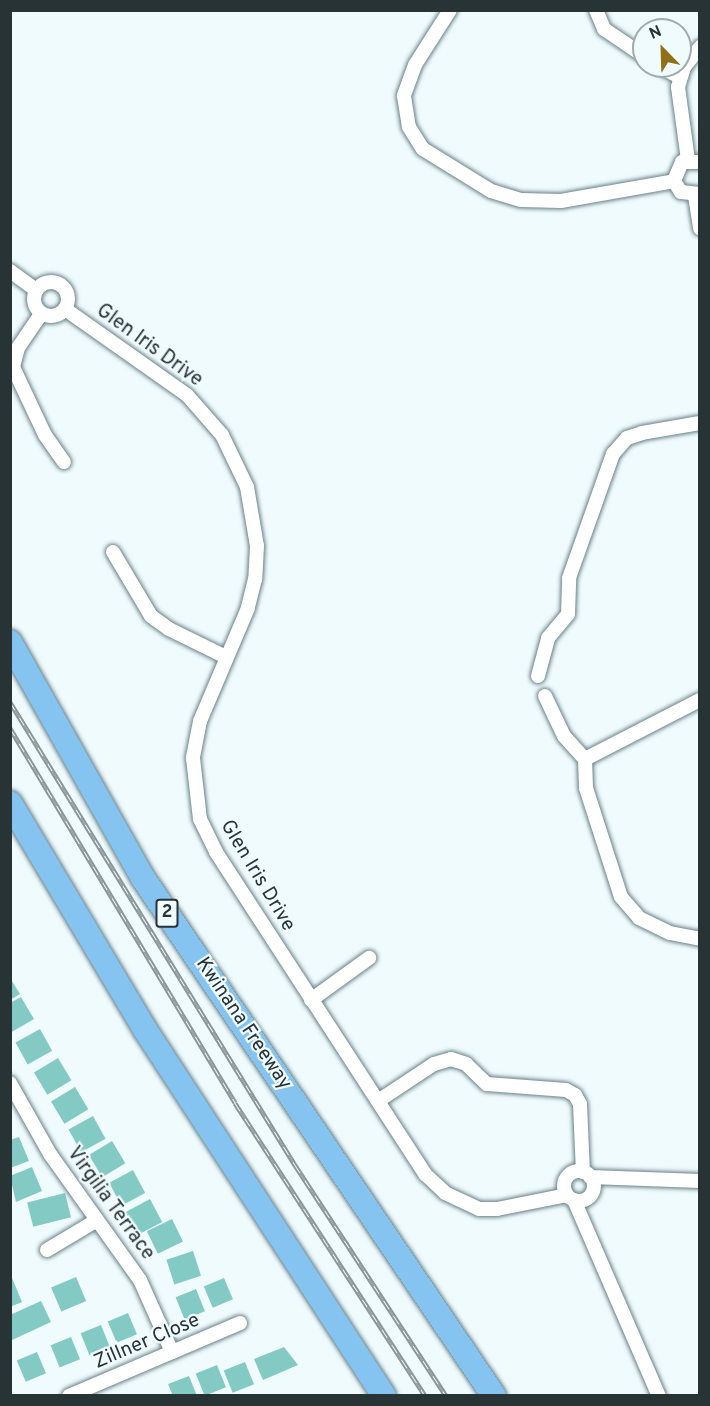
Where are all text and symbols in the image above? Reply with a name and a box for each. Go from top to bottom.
north arrow [632,18,692,78]
text: N [647,22,665,45]
street label: Glen Iris Drive [91,299,207,393]
street label: Glen Iris Drive [214,816,300,936]
road number: 2 [155,898,179,928]
street label: Kwinana Freeway [190,953,296,1095]
street label: Virgilia Terrace [61,1142,159,1266]
street label: Zillner Close [90,1309,204,1375]

